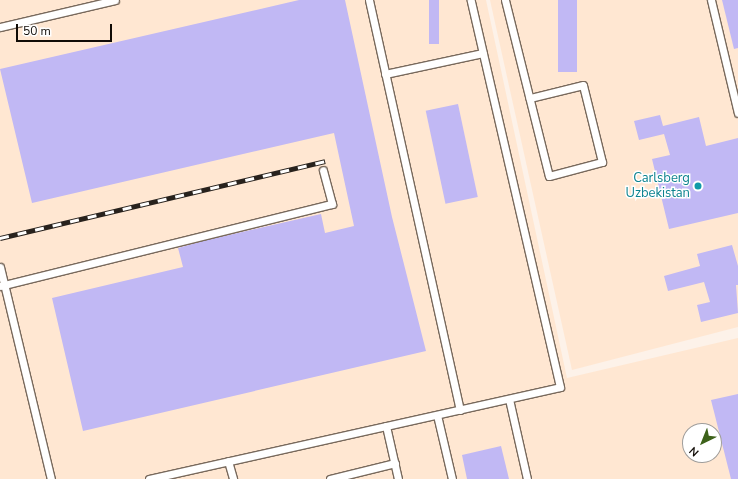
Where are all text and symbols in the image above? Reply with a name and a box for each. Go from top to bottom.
scale bar [18,16,114,42]
text: 50 m [23,23,51,39]
place label: Carlsberg Uzbekistan [625,171,690,202]
marker: Carlsberg Uzbekistan [693,181,703,191]
north arrow [682,423,722,463]
text: N [686,443,702,460]

